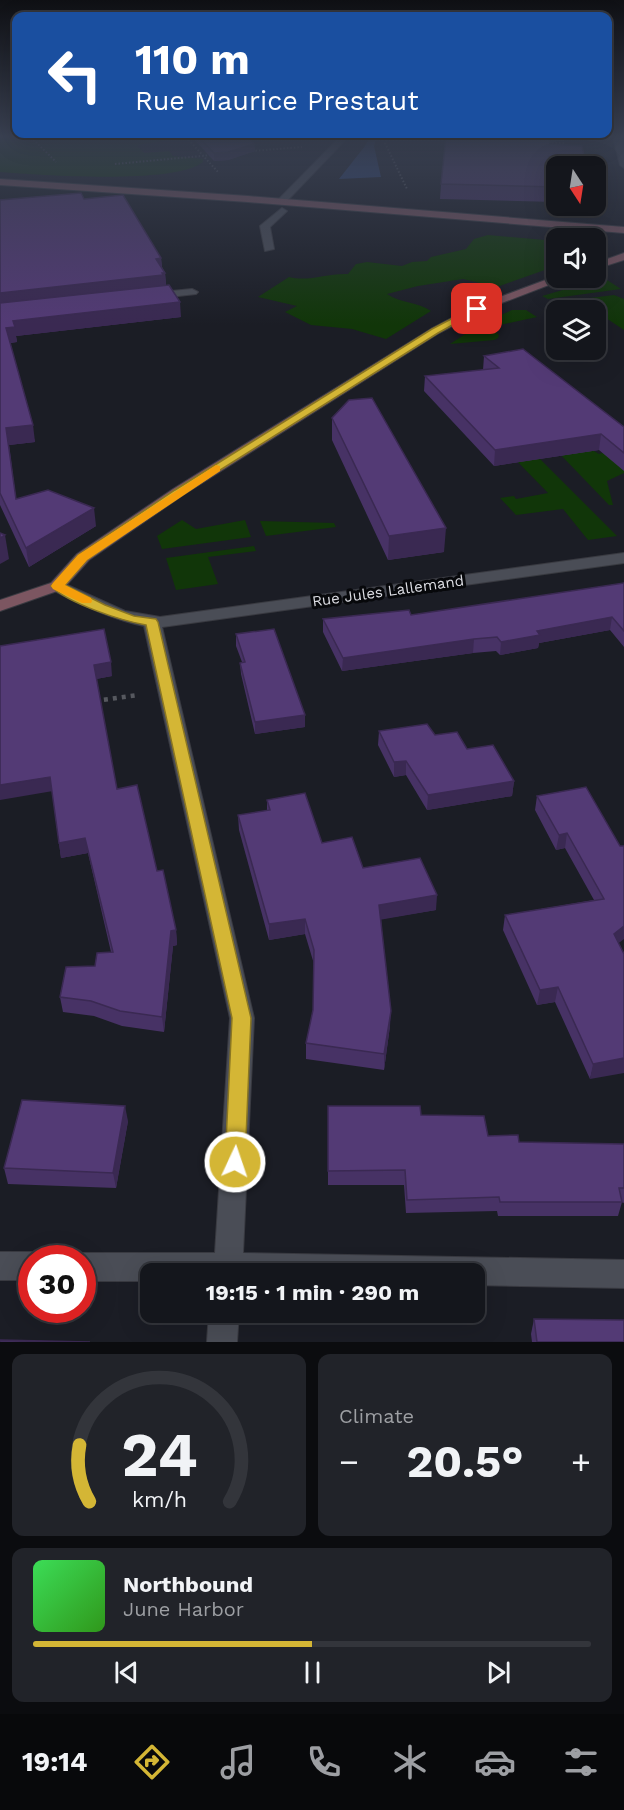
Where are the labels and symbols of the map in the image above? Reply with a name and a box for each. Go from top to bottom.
north arrow [546,156,606,216]
pin [451,283,502,334]
street label: Rue Jules Lallemand [311,571,465,611]
position arrow [203,1130,267,1194]
speed limit sign: 30 [18,1245,96,1323]

